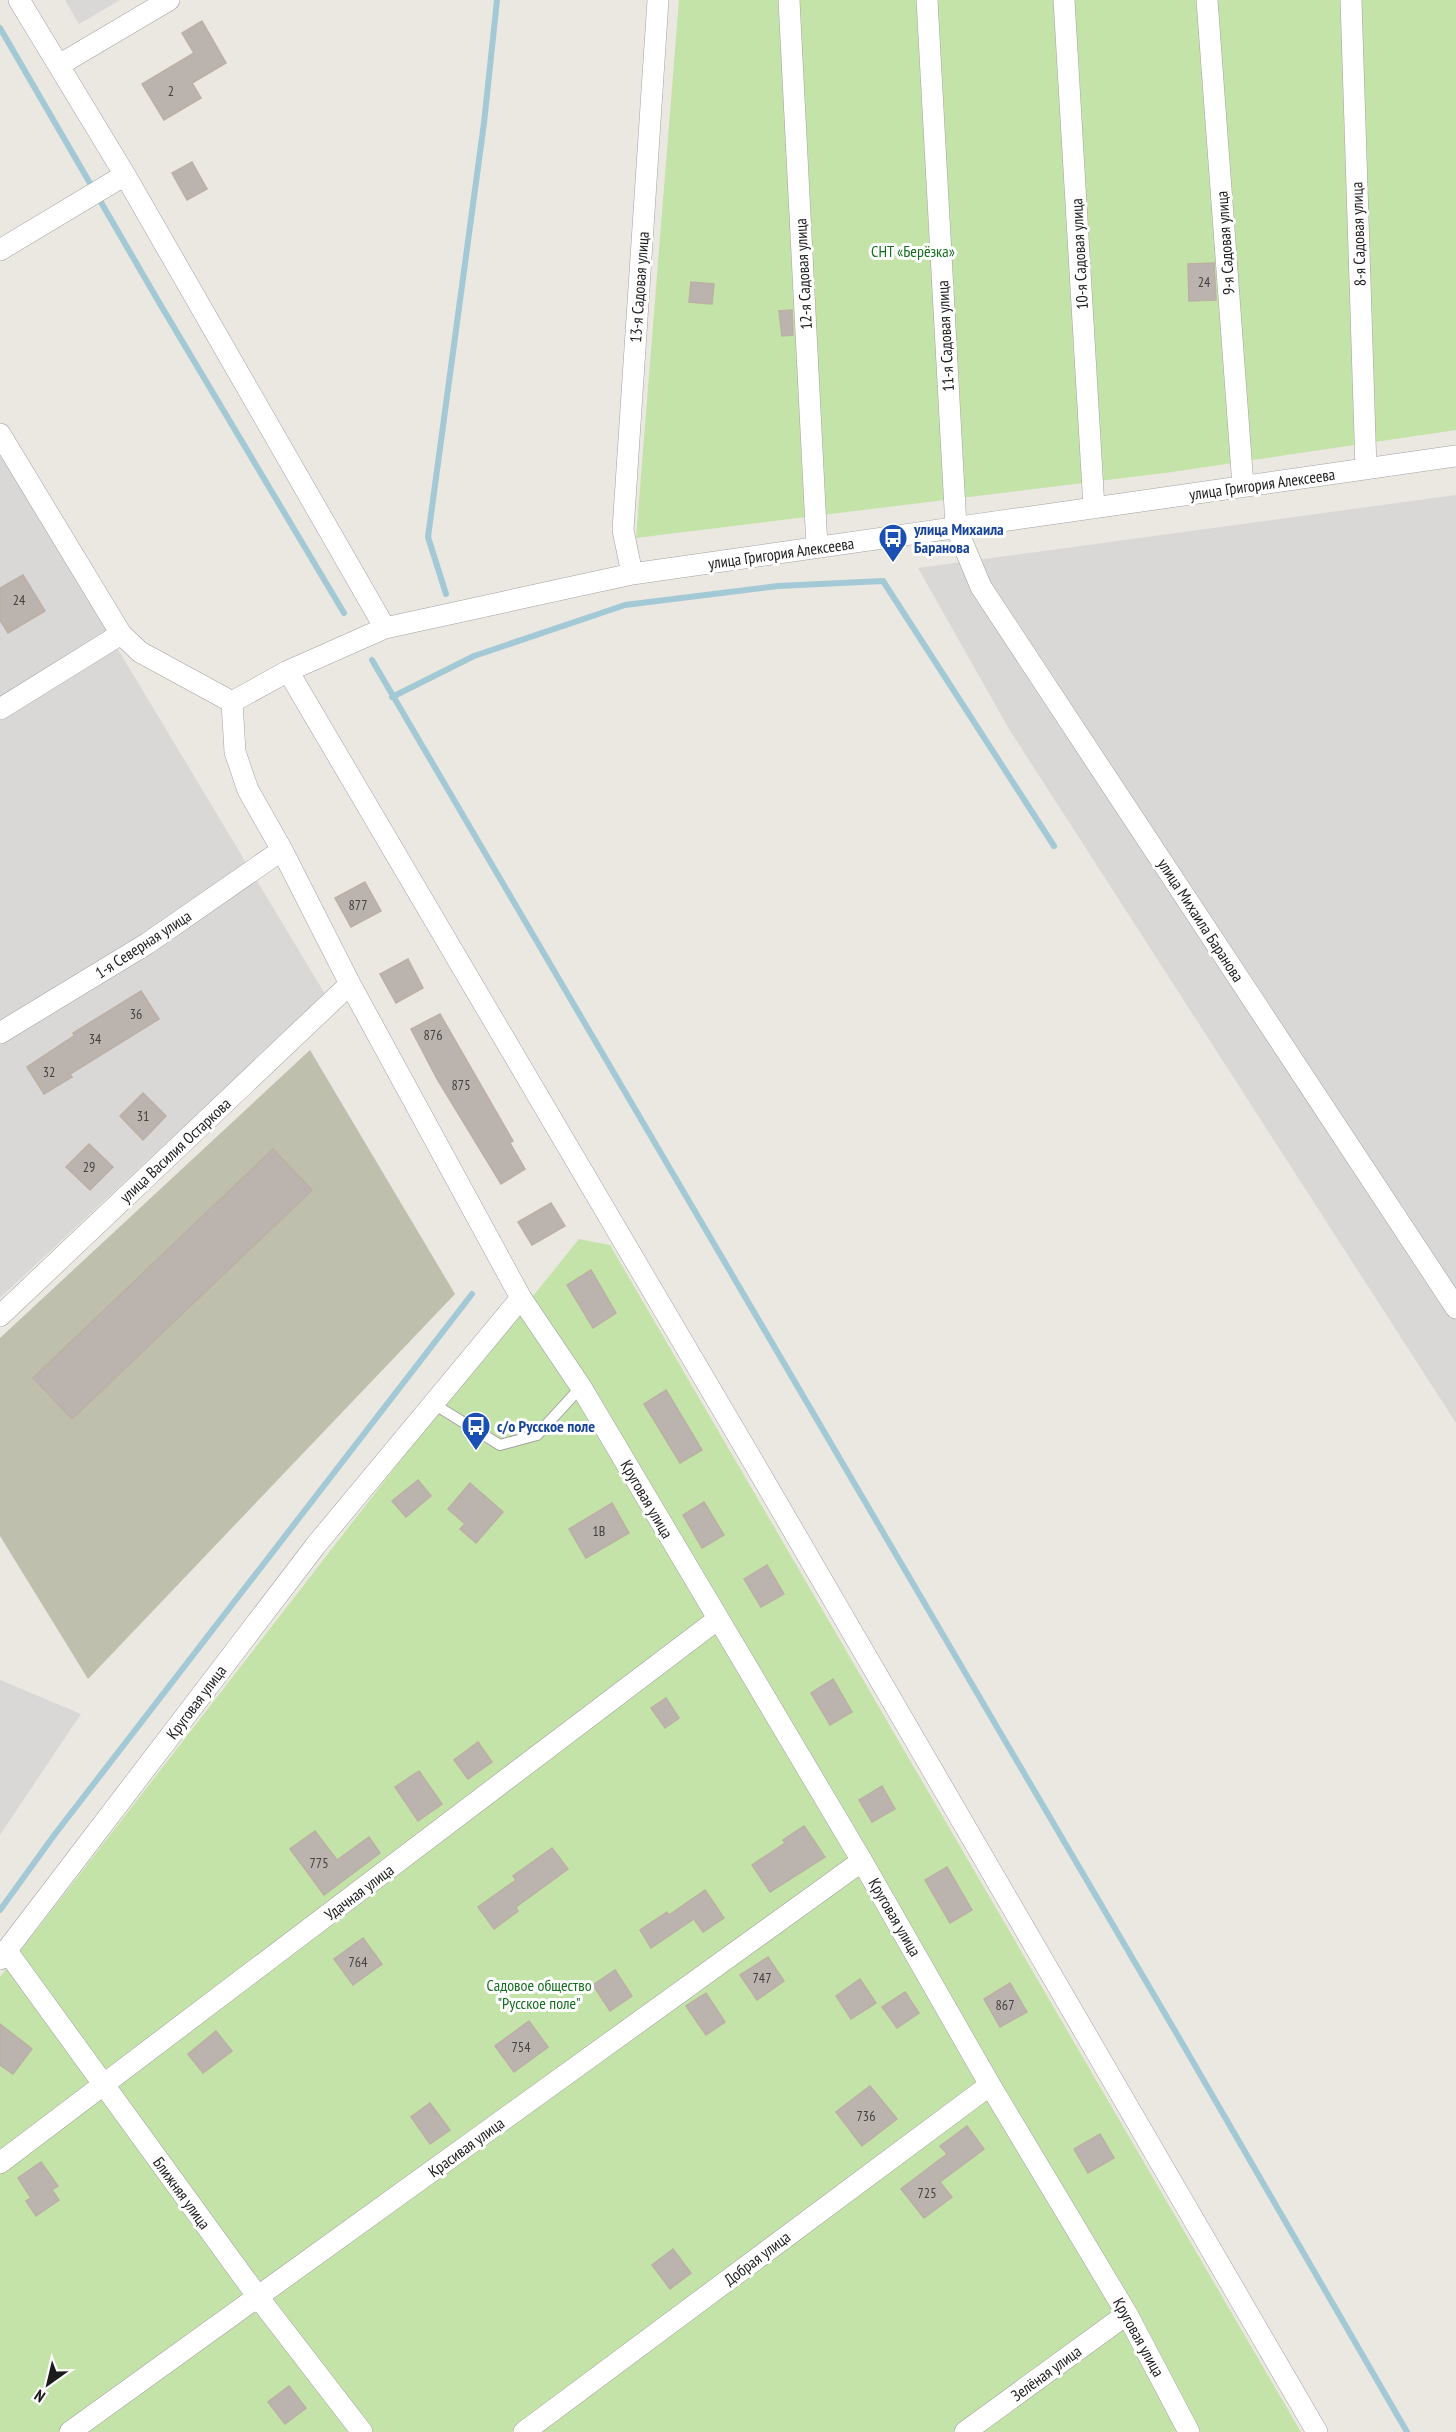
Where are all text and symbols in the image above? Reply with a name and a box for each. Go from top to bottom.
house number: 2 [168,82,174,100]
street label: 8-я Садовая улица [1346,182,1370,286]
street label: 9-я Садовая улица [1211,190,1239,296]
street label: 10-я Садовая улица [1066,198,1092,310]
street label: 12-я Садовая улица [790,218,816,330]
street label: 13-я Садовая улица [625,231,653,343]
park label: СНТ «Берёзка» [871,241,955,261]
house number: 24 [1198,273,1211,291]
street label: 11-я Садовая улица [932,280,958,392]
street label: улица Григория Алексеева [1188,464,1336,504]
place label: улица Михаила Баранова [913,519,1004,557]
bus stop icon: улица Михаила Баранова [877,522,909,564]
street label: улица Григория Алексеева [707,533,855,573]
house number: 24 [13,591,26,609]
street label: улица Михаила Баранова [1154,854,1248,986]
house number: 877 [349,896,367,914]
street label: 1-я Северная улица [91,905,195,983]
house number: 36 [130,1005,142,1023]
house number: 876 [424,1026,442,1044]
house number: 34 [89,1030,102,1048]
house number: 32 [43,1063,55,1081]
house number: 875 [452,1076,470,1094]
street label: улица Василия Остаркова [115,1093,235,1207]
house number: 31 [137,1107,149,1125]
house number: 29 [83,1158,95,1176]
bus stop icon: с/о Русское поле [460,1410,492,1452]
place label: с/о Русское поле [497,1416,595,1436]
street label: Круговая улица [617,1456,677,1542]
house number: 1В [593,1522,605,1540]
street label: Круговая улица [162,1661,230,1743]
house number: 775 [310,1854,328,1872]
street label: Удачная улица [320,1860,398,1924]
street label: Круговая улица [865,1874,925,1960]
house number: 764 [349,1953,368,1971]
house number: 747 [753,1969,771,1987]
park label: Садовое общество "Русское поле" [486,1975,592,2013]
house number: 867 [996,1996,1014,2014]
house number: 754 [512,2038,531,2056]
house number: 736 [857,2107,875,2125]
street label: Красивая улица [424,2113,508,2181]
street label: Ближняя улица [149,2153,215,2233]
house number: 725 [918,2184,936,2202]
street label: Добрая улица [720,2227,794,2289]
street label: Круговая улица [1109,2294,1169,2380]
street label: Зелёная улица [1007,2341,1085,2405]
north arrow [18,2354,78,2414]
text: N [30,2386,49,2407]

